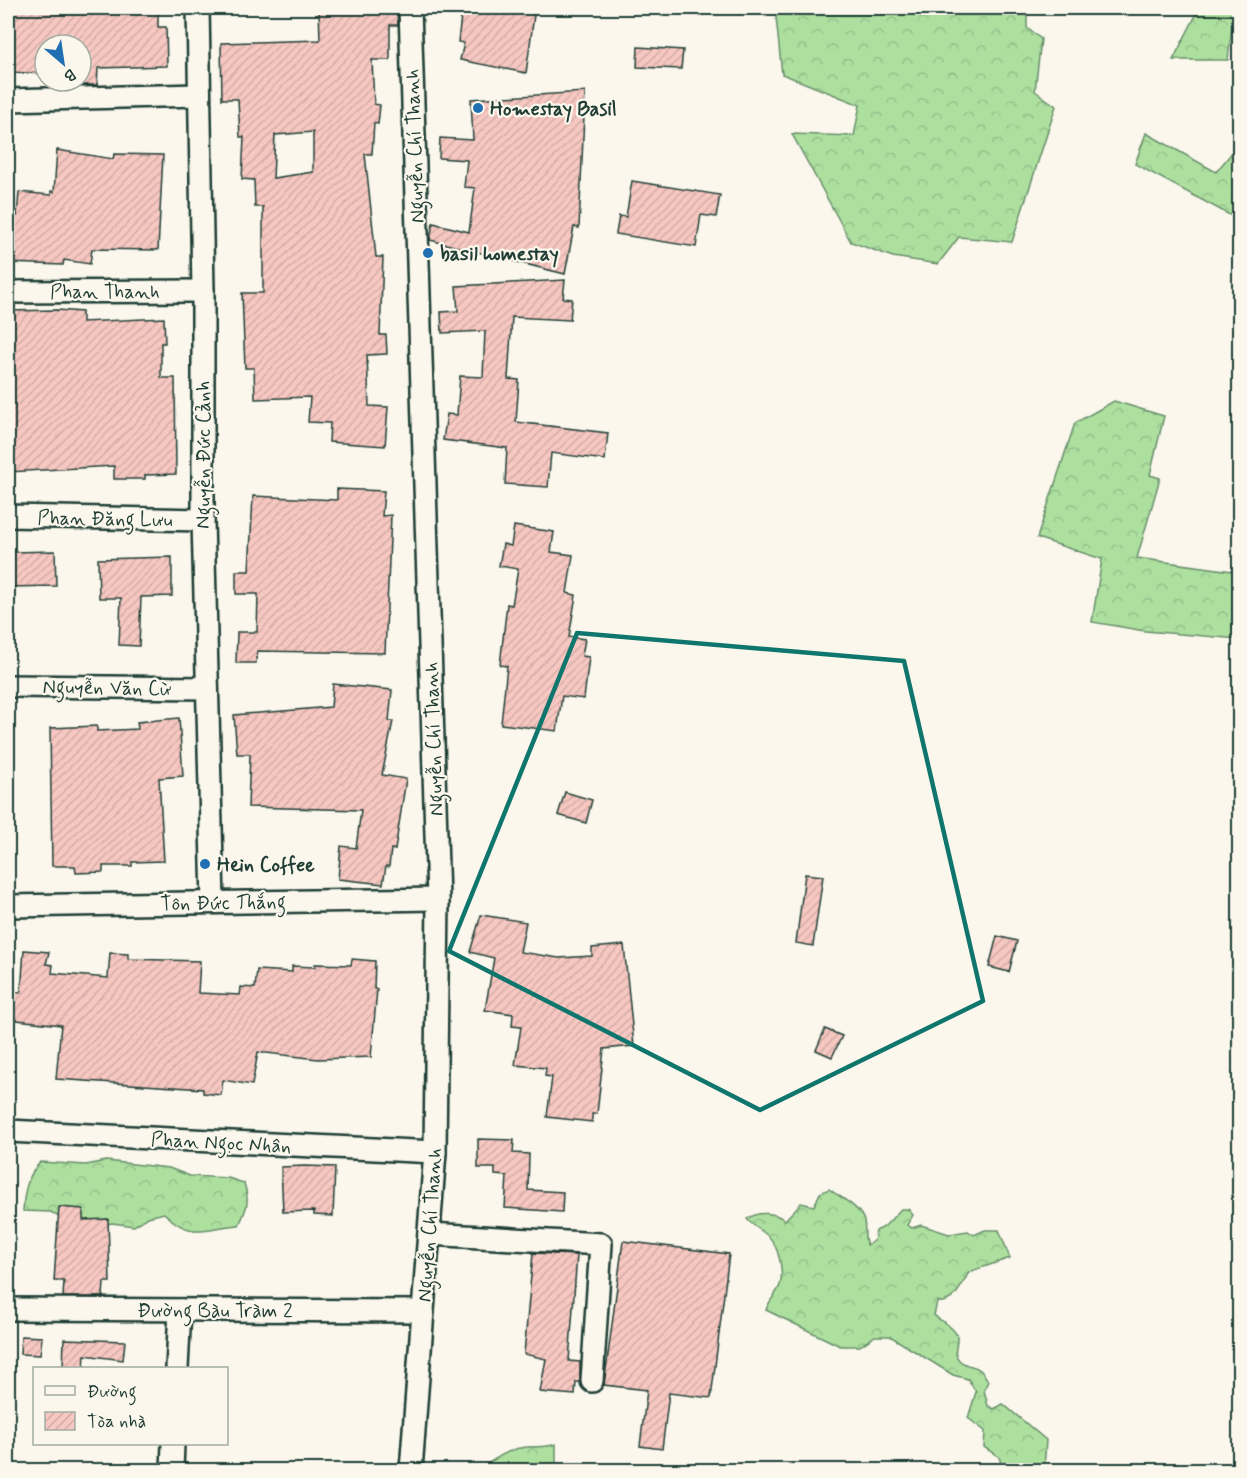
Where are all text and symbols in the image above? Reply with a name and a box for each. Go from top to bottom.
north arrow [33,33,93,93]
text: B [60,63,79,86]
street label: Nguyễn Chí Thanh [399,68,434,224]
place label: Homestay Basil [490,96,617,123]
marker: Homestay Basil [471,101,485,115]
place label: basil homestay [440,241,559,268]
marker: basil homestay [421,246,435,260]
street label: Phan Thanh [50,279,160,306]
street label: Nguyễn Đức Cảnh [191,381,220,529]
street label: Phan Đăng Lưu [37,505,173,536]
street label: Nguyễn Chí Thanh [418,661,453,817]
street label: Nguyễn Văn Cừ [42,674,172,705]
place label: Hein Coffee [217,852,315,879]
marker: Hein Coffee [198,857,212,871]
street label: Tôn Đức Thắng [160,889,286,920]
street label: Phan Ngọc Nhân [150,1126,292,1163]
street label: Nguyễn Chí Thanh [412,1147,451,1303]
street label: Đường Bàu Tràm 2 [137,1298,293,1327]
legend [33,1367,228,1445]
text: Đường [87,1380,137,1406]
text: Tòa nhà [87,1410,146,1434]

